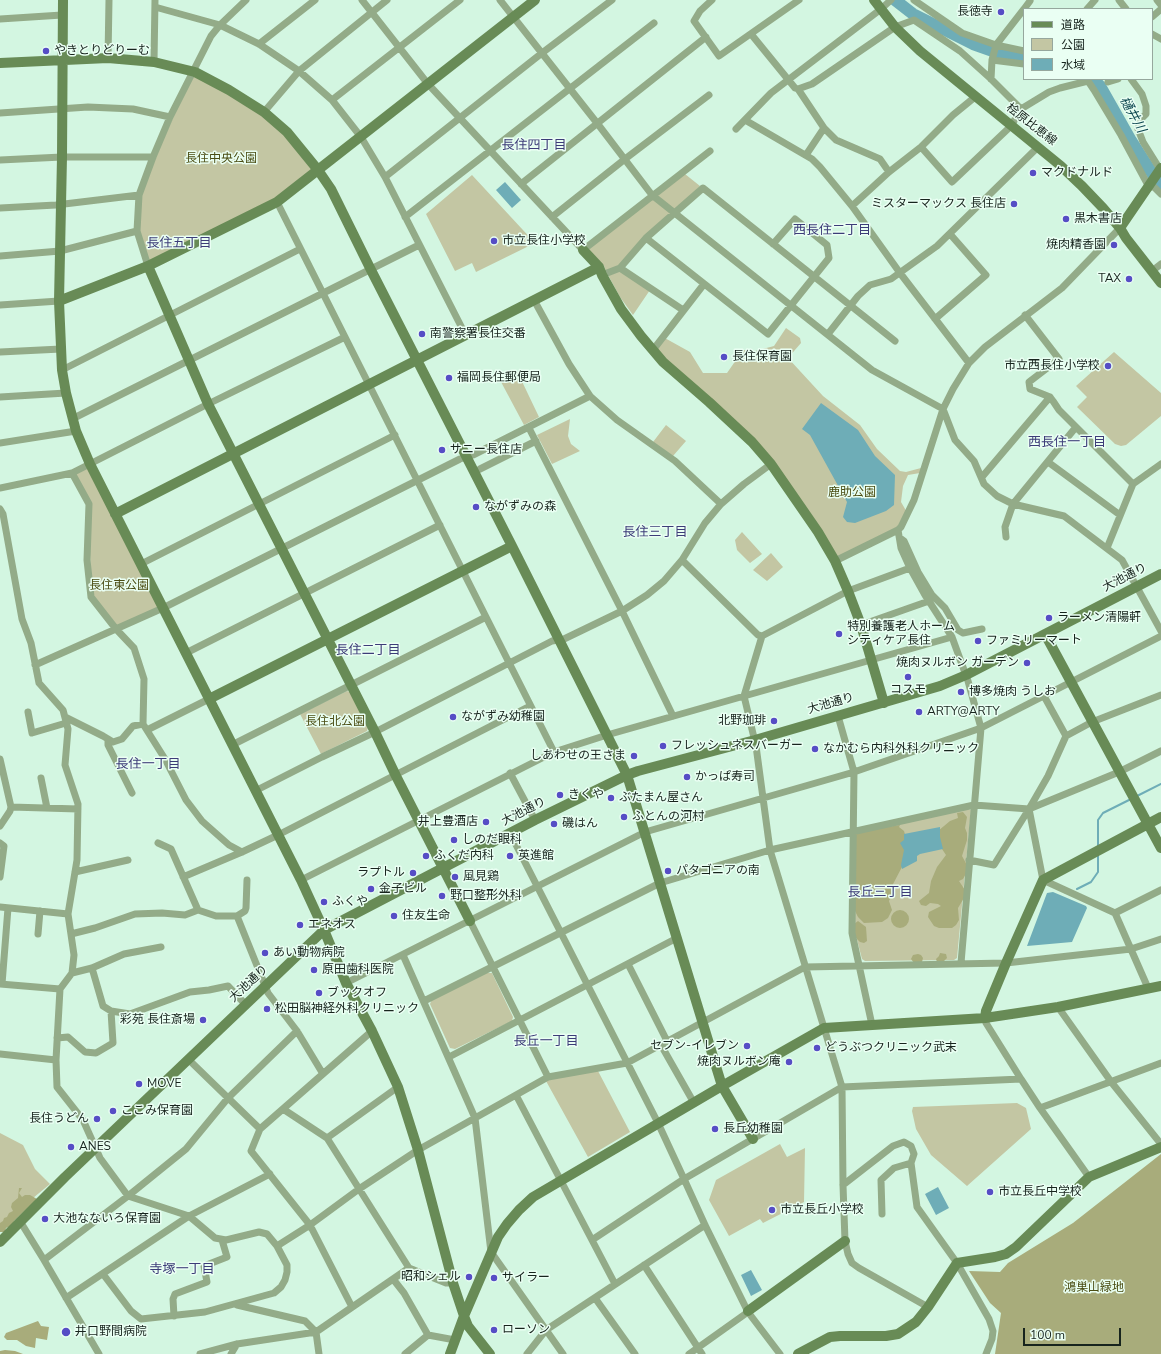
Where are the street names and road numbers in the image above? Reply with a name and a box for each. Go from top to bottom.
street label: 桧原比恵線 [1003,101,1059,149]
street label: 大池通り [1100,561,1150,595]
street label: 大池通り [806,690,856,718]
street label: 大池通り [499,795,549,829]
street label: 大池通り [227,962,271,1006]

